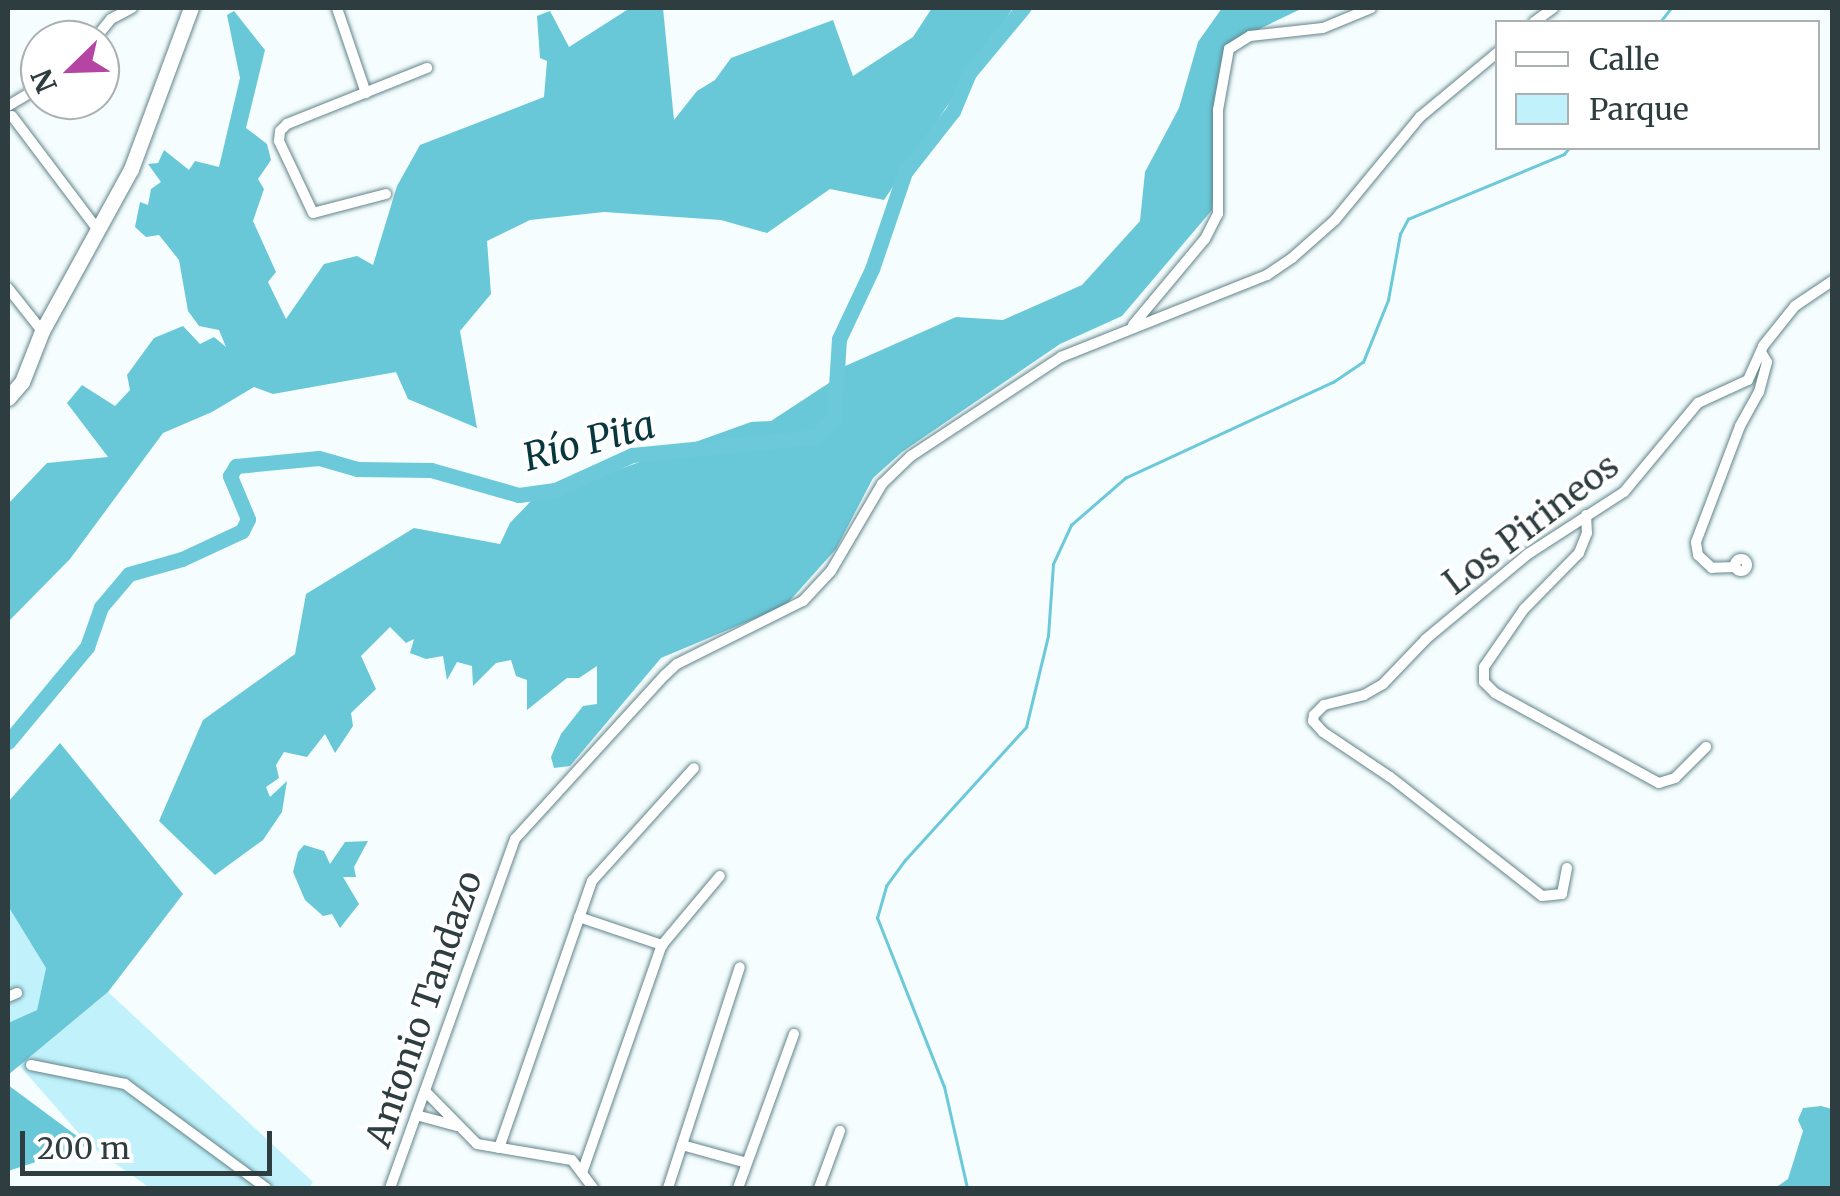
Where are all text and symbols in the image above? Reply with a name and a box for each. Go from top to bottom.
north arrow [20,20,120,120]
legend [1495,20,1820,150]
text: Calle [1589,40,1659,78]
text: N [23,64,65,98]
text: Parque [1589,90,1689,128]
water label: Río Pita [518,402,660,480]
street label: Los Pirineos [1435,444,1627,604]
street label: Antonio Tandazo [357,866,491,1152]
scale bar [25,1111,278,1173]
text: 200 m [37,1129,130,1167]

